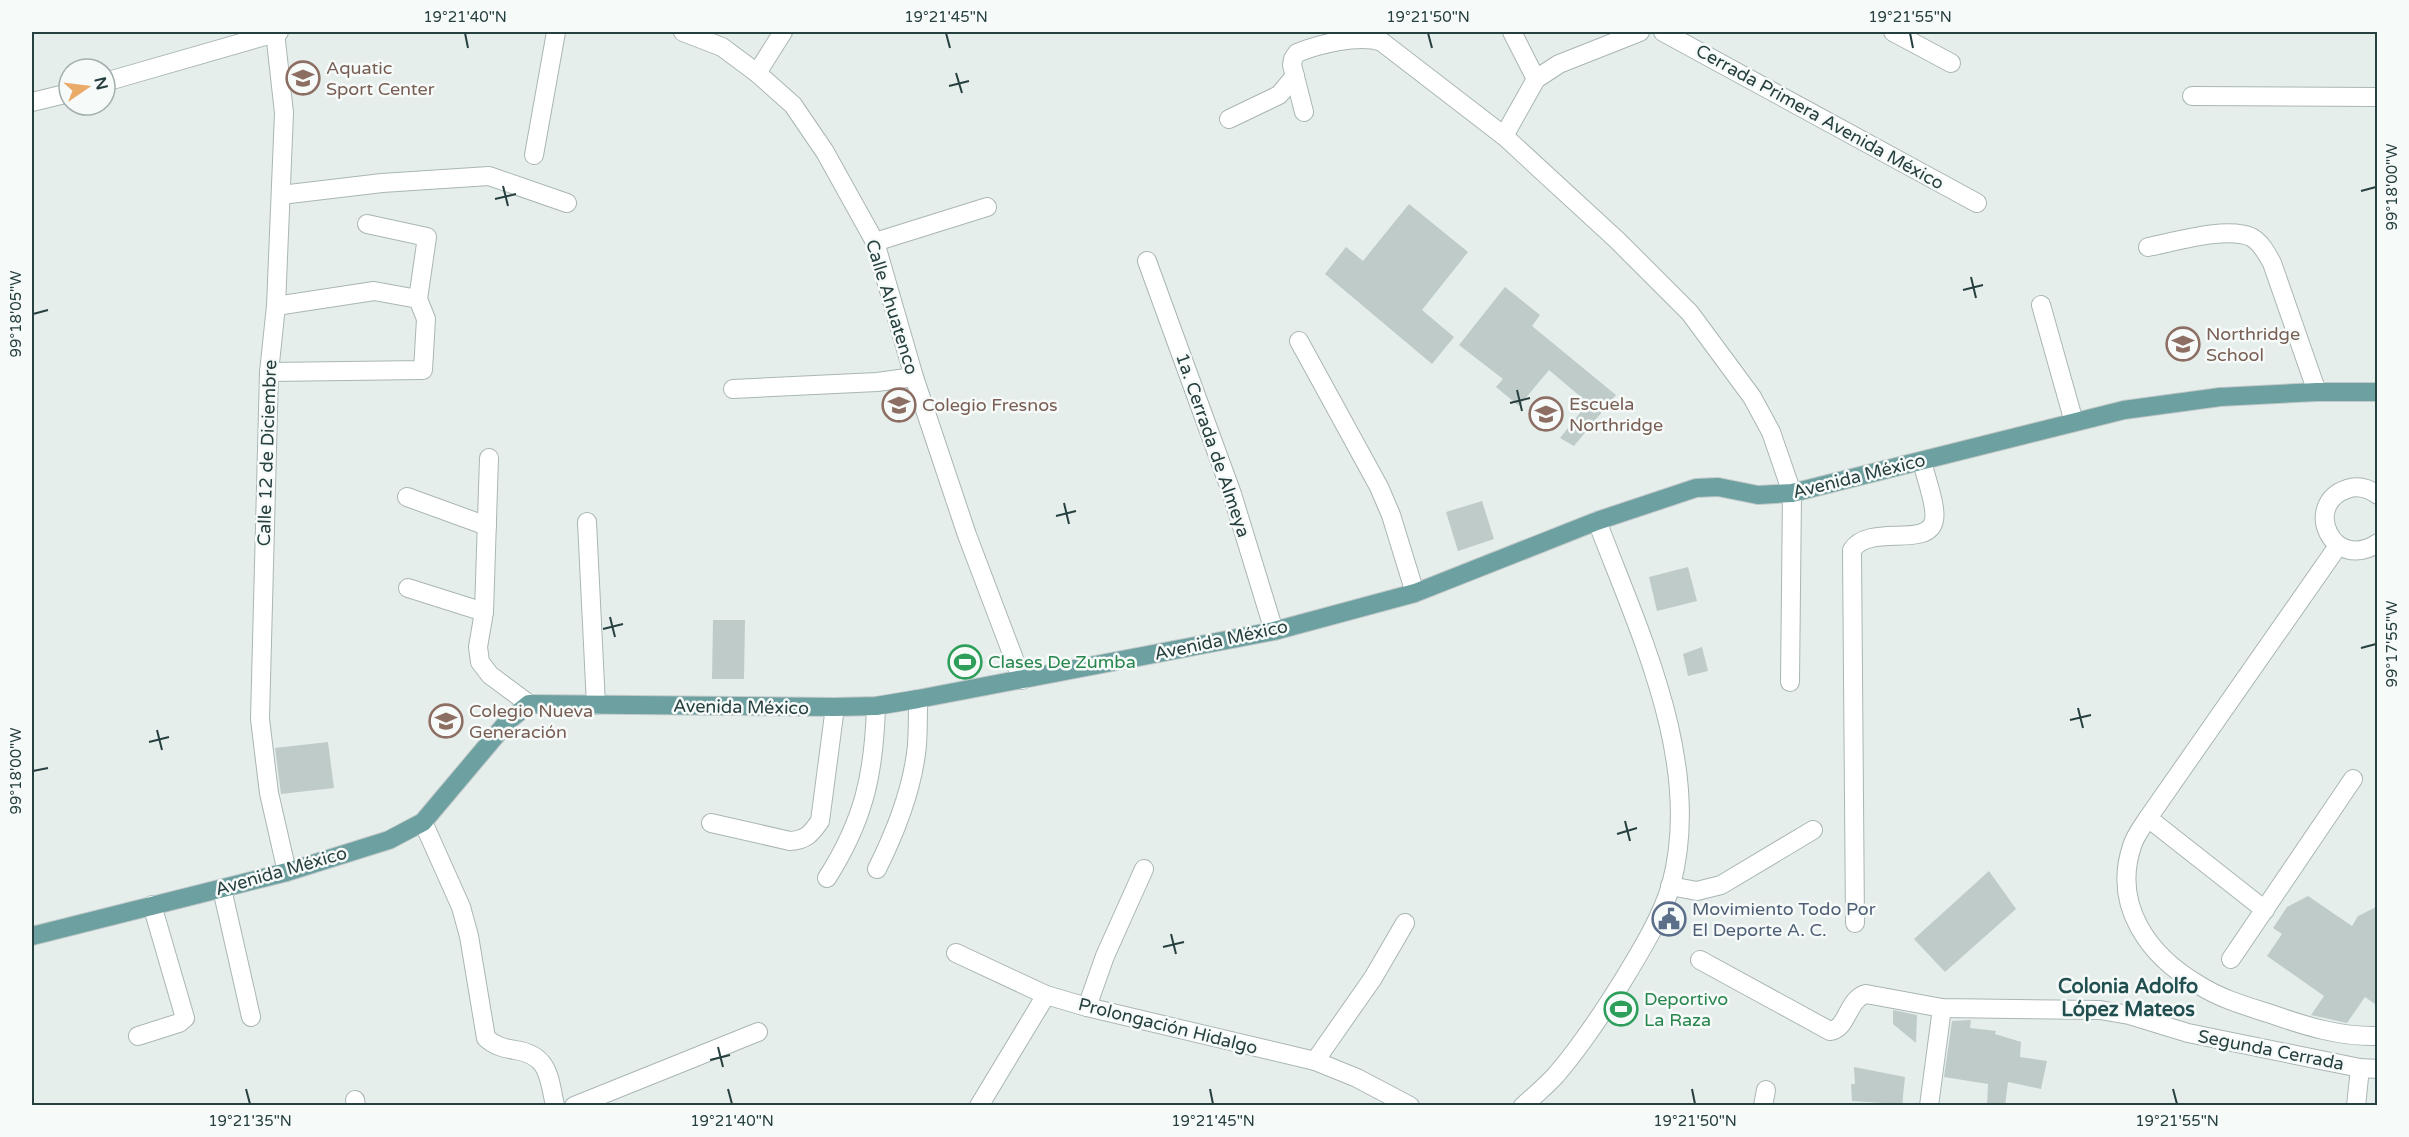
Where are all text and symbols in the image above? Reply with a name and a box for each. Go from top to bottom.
text: 19°21'40"N [423,8,507,26]
text: 19°21'45"N [904,8,988,26]
text: 19°21'50"N [1386,8,1470,26]
text: 19°21'55"N [1868,8,1952,26]
street label: Cerrada Primera Avenida México [1692,39,1948,195]
north arrow [57,57,117,117]
place label: Aquatic Sport Center [326,57,435,100]
school or university icon: Aquatic Sport Center [285,60,321,96]
text: N [89,75,112,92]
text: 99°18'00"W [2383,144,2401,230]
street label: Calle Ahuatenco [861,237,923,377]
text: 99°18'05"W [7,271,25,357]
place label: Northridge School [2206,323,2300,366]
school or university icon: Northridge School [2165,326,2201,362]
street label: 1a. Cerrada de Almeya [1171,350,1255,540]
street label: Calle 12 de Diciembre [253,359,281,547]
school or university icon: Colegio Fresnos [881,387,917,423]
place label: Escuela Northridge [1569,393,1663,436]
place label: Colegio Fresnos [922,394,1058,416]
school or university icon: Escuela Northridge [1528,396,1564,432]
street label: Avenida México [1790,449,1928,503]
text: 99°17'55"W [2383,601,2401,687]
street label: Avenida México [1152,615,1290,665]
sports icon: Clases De Zumba [947,644,983,680]
place label: Clases De Zumba [988,651,1136,673]
street label: Avenida México [673,695,809,719]
place label: Colegio Nueva Generación [469,700,593,743]
school or university icon: Colegio Nueva Generación [428,703,464,739]
text: 99°18'00"W [7,728,25,814]
street label: Avenida México [213,842,349,900]
place label: Movimiento Todo Por El Deporte A. C. [1692,898,1876,941]
public building icon: Movimiento Todo Por El Deporte A. C. [1651,901,1687,937]
district label: Colonia Adolfo López Mateos [2058,975,2198,1022]
place label: Deportivo La Raza [1644,988,1728,1031]
sports icon: Deportivo La Raza [1603,991,1639,1027]
street label: Prolongación Hidalgo [1076,993,1260,1059]
street label: Segunda Cerrada [2196,1025,2346,1075]
text: 19°21'35"N [208,1112,292,1130]
text: 19°21'40"N [690,1112,774,1130]
text: 19°21'45"N [1171,1112,1255,1130]
text: 19°21'50"N [1653,1112,1737,1130]
text: 19°21'55"N [2135,1112,2219,1130]

